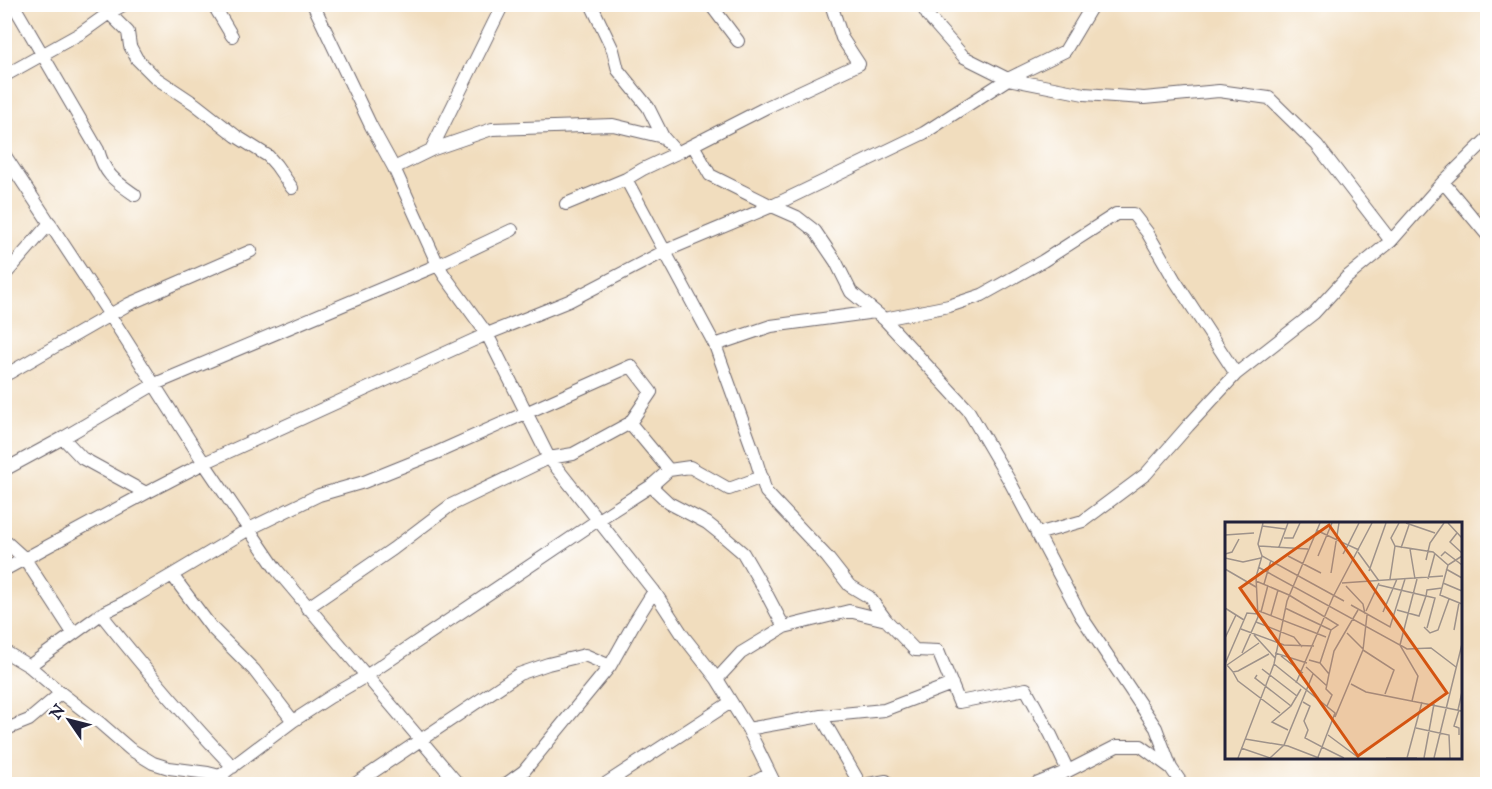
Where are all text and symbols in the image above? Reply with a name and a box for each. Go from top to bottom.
inset map [1225,522,1462,759]
north arrow [39,690,99,750]
text: N [46,701,71,725]

